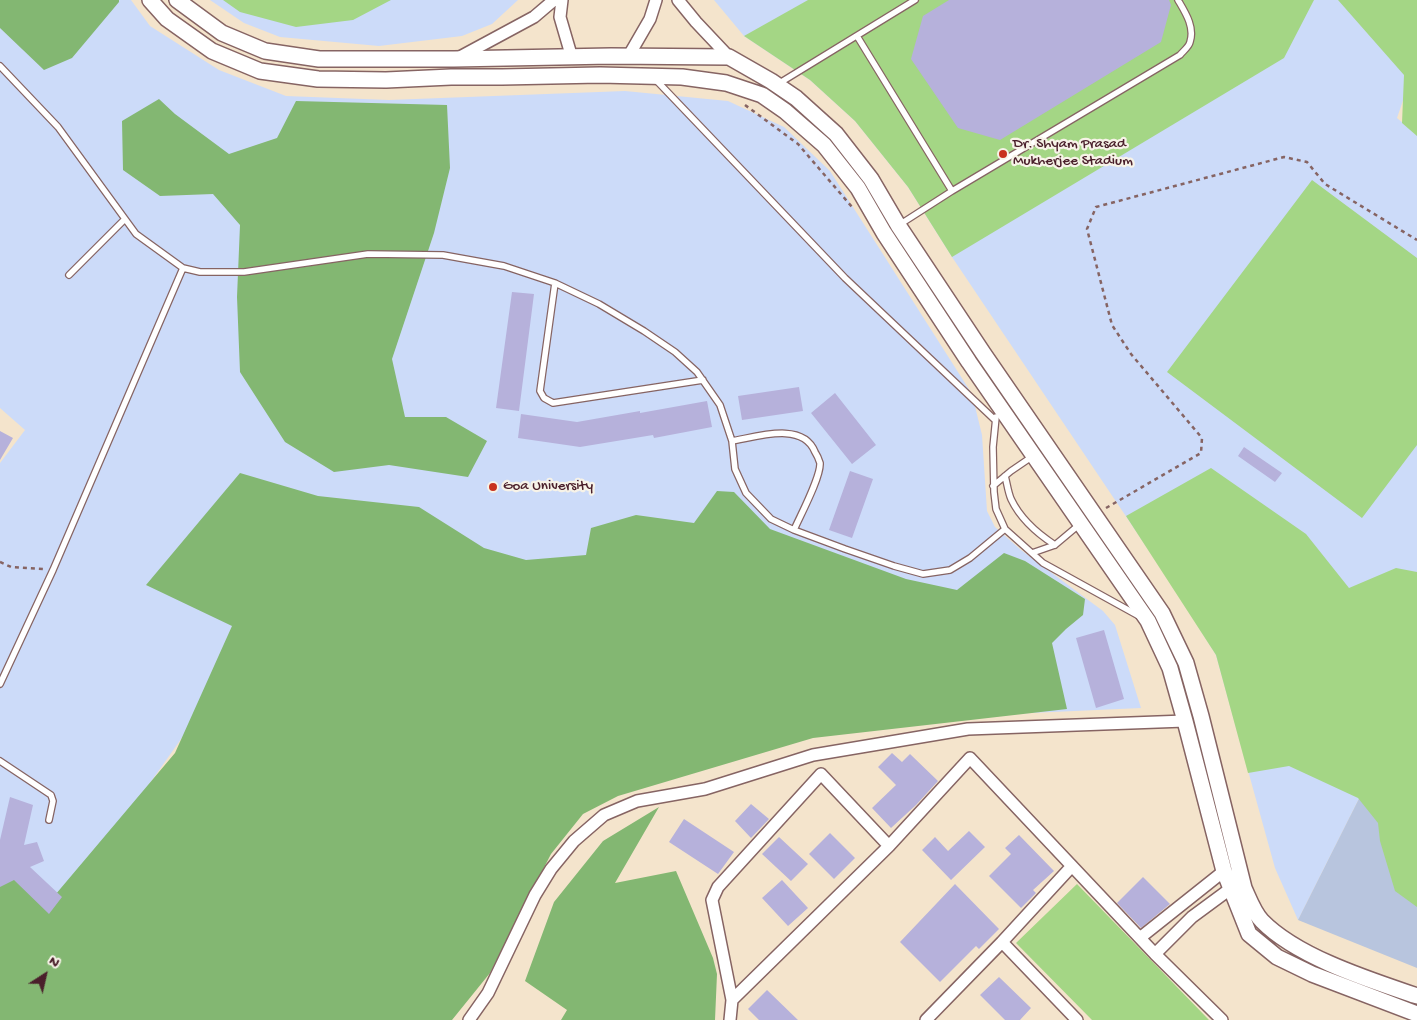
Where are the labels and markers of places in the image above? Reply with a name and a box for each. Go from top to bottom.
place label: Dr. Shyam Prasad Mukherjee Stadium [1013,136,1133,171]
marker: Dr. Shyam Prasad Mukherjee Stadium [997,148,1009,160]
place label: Goa University [503,478,593,496]
marker: Goa University [487,481,499,493]

